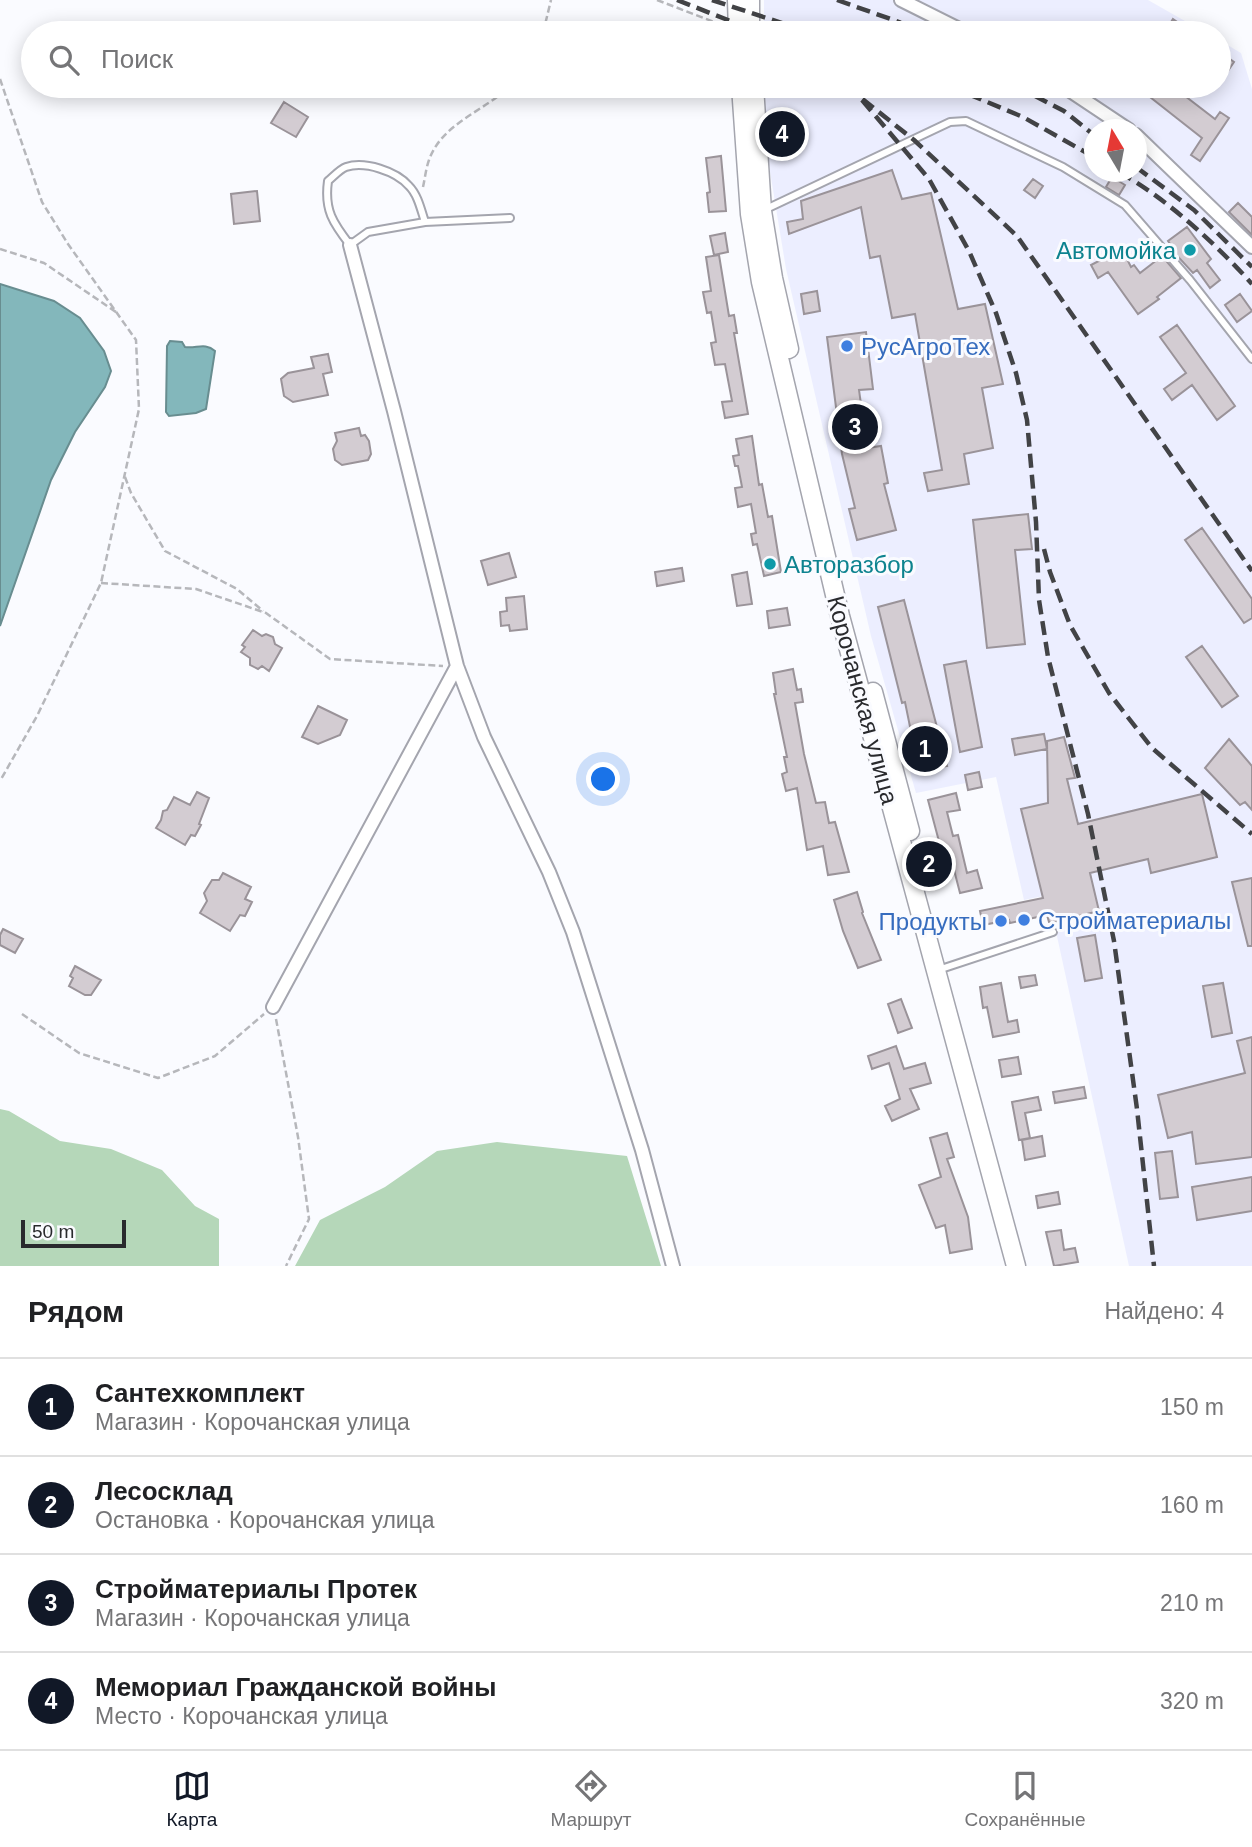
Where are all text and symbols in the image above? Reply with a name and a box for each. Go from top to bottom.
search box [21,21,1231,98]
icon: search [45,41,83,79]
text: Поиск [101,44,173,74]
pin: 4 [759,108,805,160]
north arrow [1084,119,1147,182]
place label: Автомойка [1056,237,1177,264]
marker: Автомойка [1182,242,1198,258]
place label: РусАгроТех [861,333,990,360]
marker: РусАгроТех [839,338,855,354]
pin: 3 [832,401,878,453]
place label: Авторазбор [784,551,914,578]
marker: Авторазбор [762,556,778,572]
street label: Корочанская улица [822,593,904,808]
pin: 1 [902,723,948,775]
your location [586,762,620,796]
pin: 2 [906,838,952,890]
place label: Стройматериалы [1038,907,1231,934]
place label: Продукты [879,908,987,935]
marker: Стройматериалы [1016,912,1032,928]
marker: Продукты [993,913,1009,929]
scale bar [21,1217,126,1249]
text: 50 m [32,1221,74,1242]
text: Рядом [28,1295,124,1328]
text: Найдено: 4 [1104,1298,1224,1324]
text: Сантехкомплект [95,1378,305,1408]
text: 1 [45,1394,57,1420]
text: 150 m [1160,1394,1224,1420]
text: Магазин · Корочанская улица [95,1409,410,1435]
text: Лесосклад [95,1476,233,1506]
text: 2 [45,1492,57,1518]
text: 160 m [1160,1492,1224,1518]
text: Остановка · Корочанская улица [95,1507,435,1533]
text: Стройматериалы Протек [95,1574,417,1604]
text: 3 [45,1590,57,1616]
text: 210 m [1160,1590,1224,1616]
text: Магазин · Корочанская улица [95,1605,410,1631]
text: Мемориал Гражданской войны [95,1672,496,1702]
text: 4 [45,1688,57,1714]
text: 320 m [1160,1688,1224,1714]
text: Место · Корочанская улица [95,1703,388,1729]
tab: Карта [167,1767,217,1831]
tab: Маршрут [550,1767,631,1831]
tab: Сохранённые [964,1767,1085,1831]

